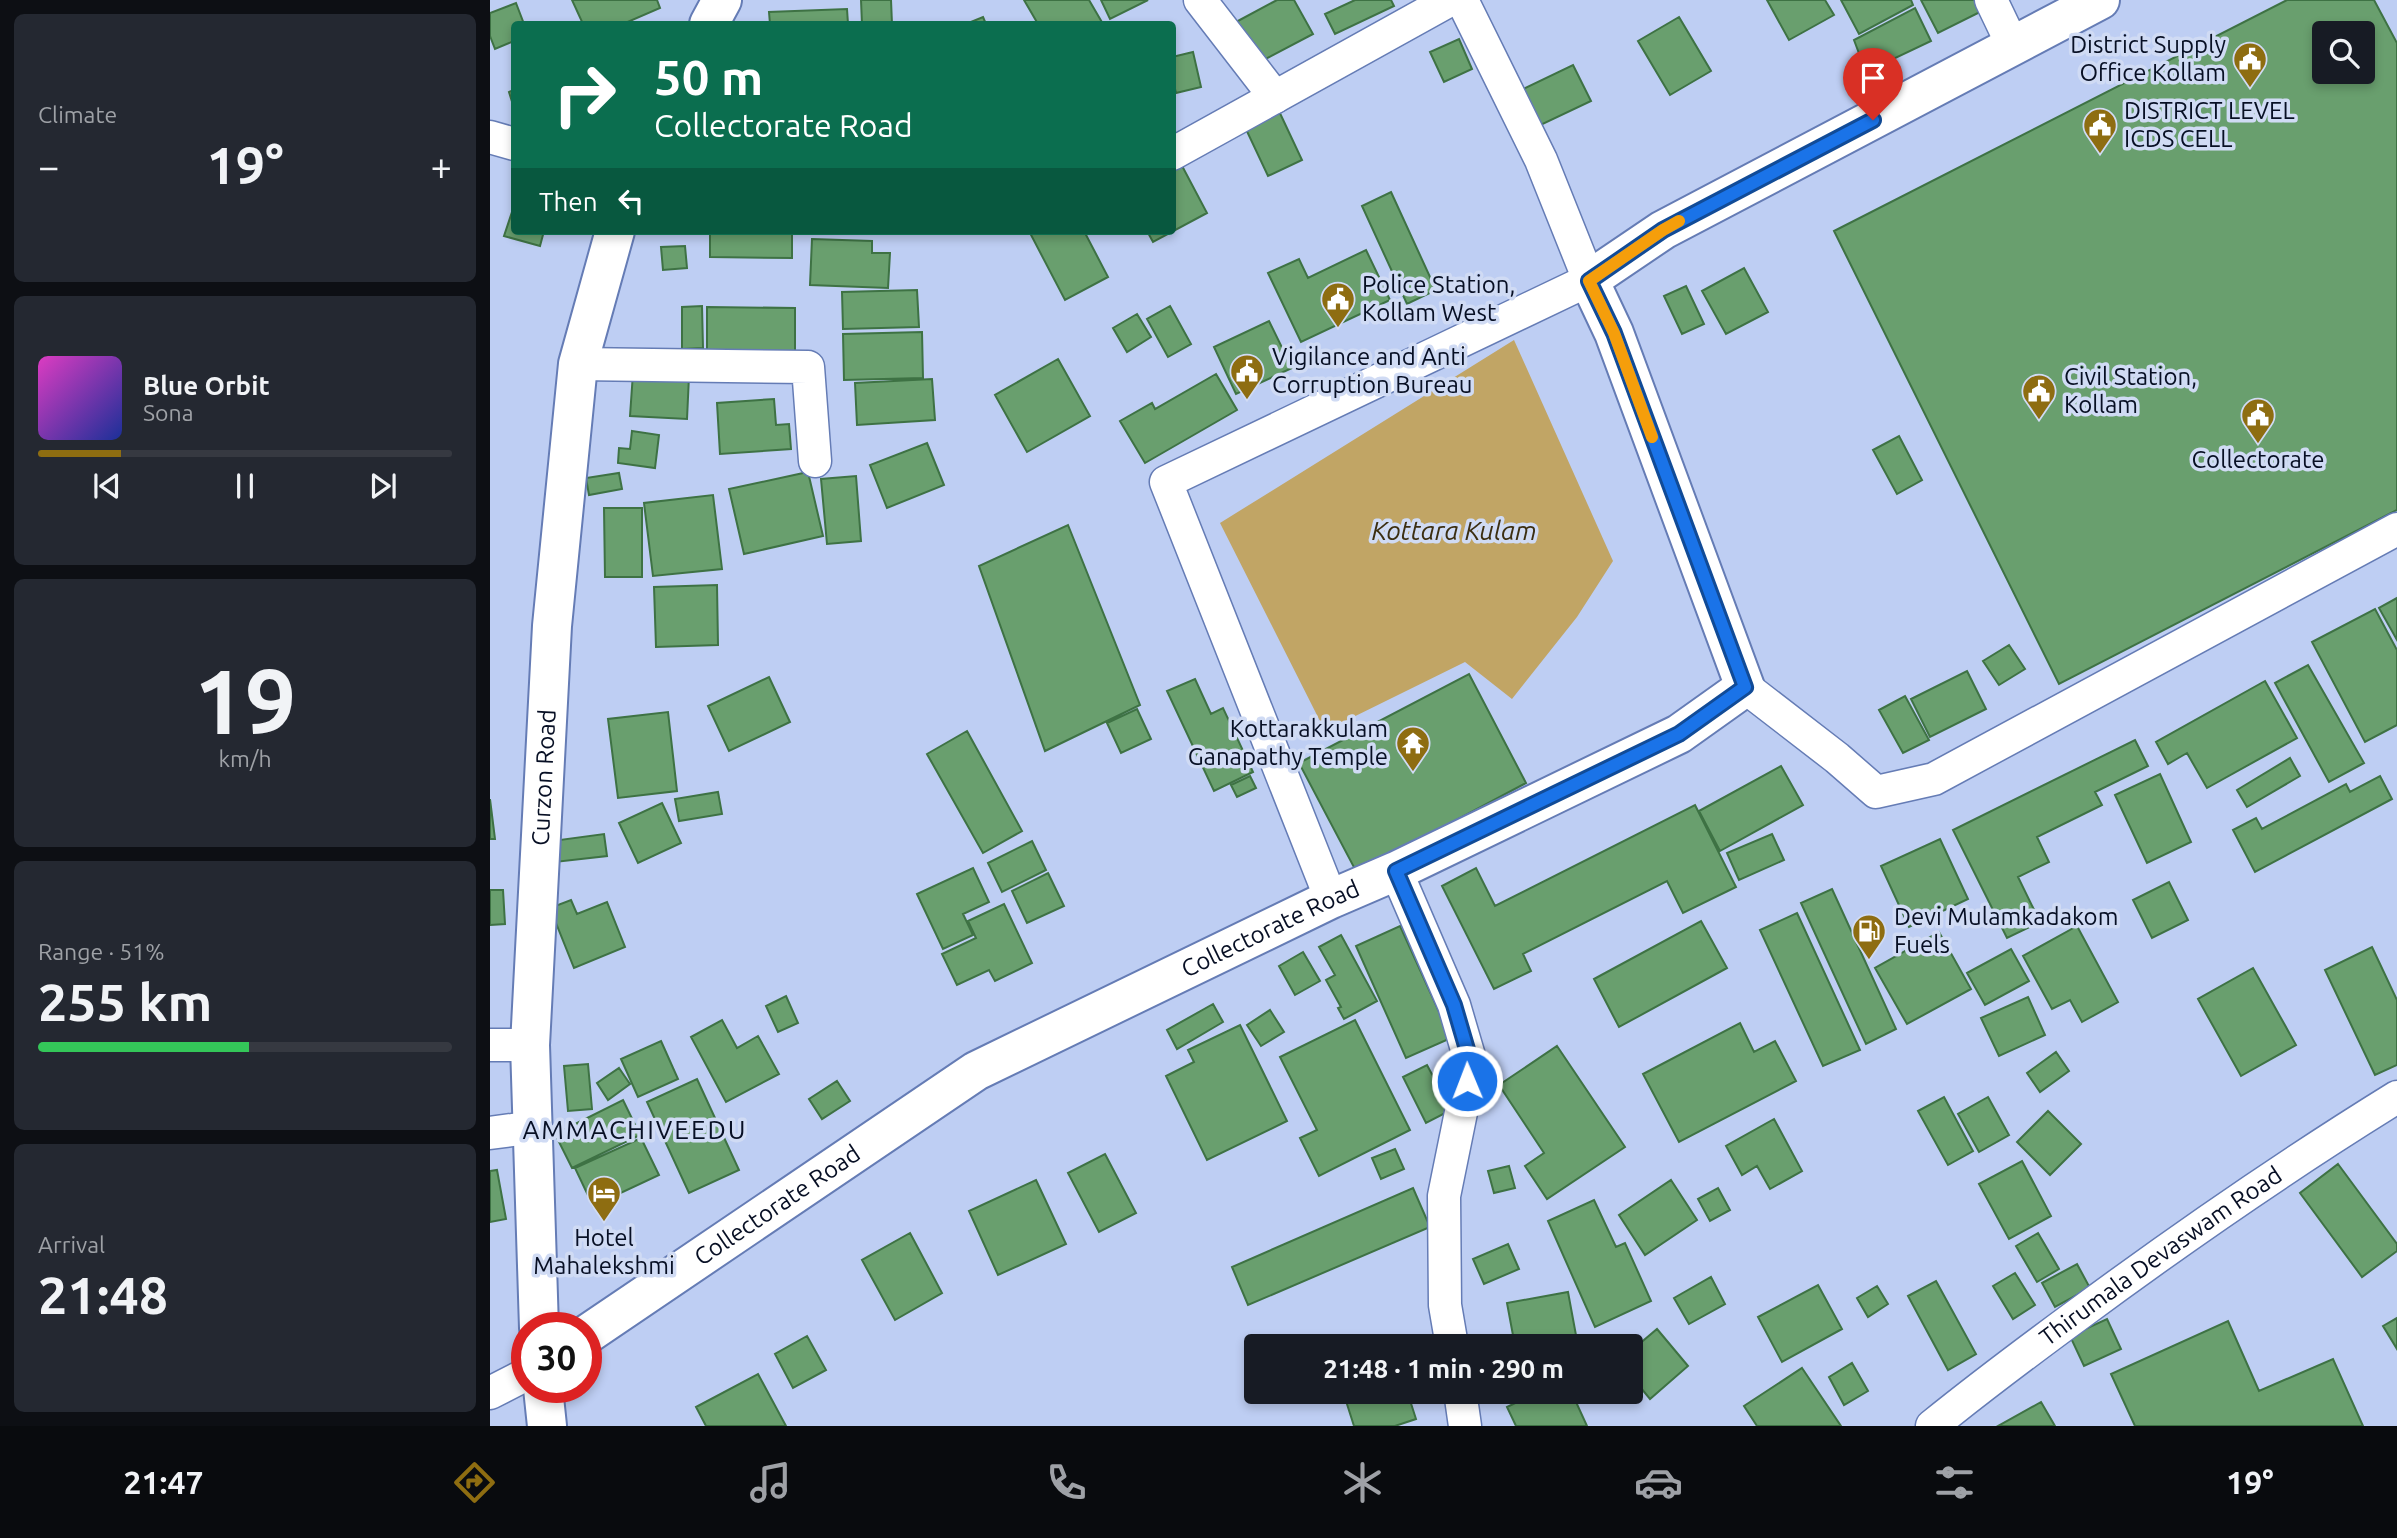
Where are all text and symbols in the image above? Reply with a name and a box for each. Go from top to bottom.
map controls [2312,21,2375,84]
button: search [2312,21,2375,84]
place label: District Supply Office Kollam [2070,31,2226,86]
public building icon: District Supply Office Kollam [2231,40,2269,89]
pin [1843,48,1903,120]
icon: right [539,49,630,140]
text: 50 m [654,49,763,104]
icon: arrive [1854,59,1892,97]
place label: DISTRICT LEVEL ICDS CELL [2124,97,2295,152]
text: Climate [38,102,117,127]
public building icon: DISTRICT LEVEL ICDS CELL [2081,106,2119,155]
text: Collectorate Road [654,107,913,143]
text: 19° [206,136,284,194]
text: − [38,145,59,187]
text: + [431,145,452,187]
icon: left [612,182,650,220]
text: Then [539,187,598,216]
place label: Police Station, Kollam West [1362,271,1515,326]
public building icon: Police Station, Kollam West [1319,280,1357,329]
place label: Vigilance and Anti Corruption Bureau [1272,343,1472,398]
public building icon: Vigilance and Anti Corruption Bureau [1228,352,1266,401]
place label: Civil Station, Kollam [2064,363,2197,418]
text: Blue Orbit [143,371,270,400]
public building icon: Civil Station, Kollam [2020,372,2058,421]
public building icon: Collectorate [2239,396,2277,445]
text: Sona [143,400,193,425]
place label: Collectorate [2191,446,2325,473]
icon: previous [88,467,126,505]
icon: pause [226,467,264,505]
icon: next [364,467,402,505]
water label: Kottara Kulam [1371,516,1537,545]
text: 19 [194,649,296,751]
street label: Curzon Road [526,708,561,846]
place label: Kottarakkulam Ganapathy Temple [1188,715,1388,770]
temple icon: Kottarakkulam Ganapathy Temple [1394,724,1432,773]
text: km/h [218,746,272,771]
street label: Collectorate Road [1177,874,1363,982]
place label: Devi Mulamkadakom Fuels [1894,903,2118,958]
fuel station icon: Devi Mulamkadakom Fuels [1850,912,1888,961]
text: Range · 51% [38,939,165,964]
text: 255 km [38,973,212,1031]
position arrow [1430,1044,1504,1118]
district label: AMMACHIVEEDU [522,1115,748,1144]
street label: Collectorate Road [689,1140,865,1271]
street label: Thirumala Devaswam Road [2034,1161,2287,1351]
hotel icon: Hotel Mahalekshmi [585,1174,623,1223]
place label: Hotel Mahalekshmi [533,1224,675,1279]
text: Arrival [38,1232,105,1257]
text: 21:48 [38,1266,168,1324]
speed limit sign: 30 [511,1312,602,1403]
text: 21:48 · 1 min · 290 m [1323,1354,1564,1383]
icon: directions [450,1458,499,1507]
icon: music [746,1458,795,1507]
icon: phone [1042,1458,1091,1507]
icon: climate [1338,1458,1387,1507]
icon: car [1634,1458,1683,1507]
icon: filters [1930,1458,1979,1507]
text: 21:47 [123,1464,204,1500]
text: 19° [2226,1464,2274,1500]

